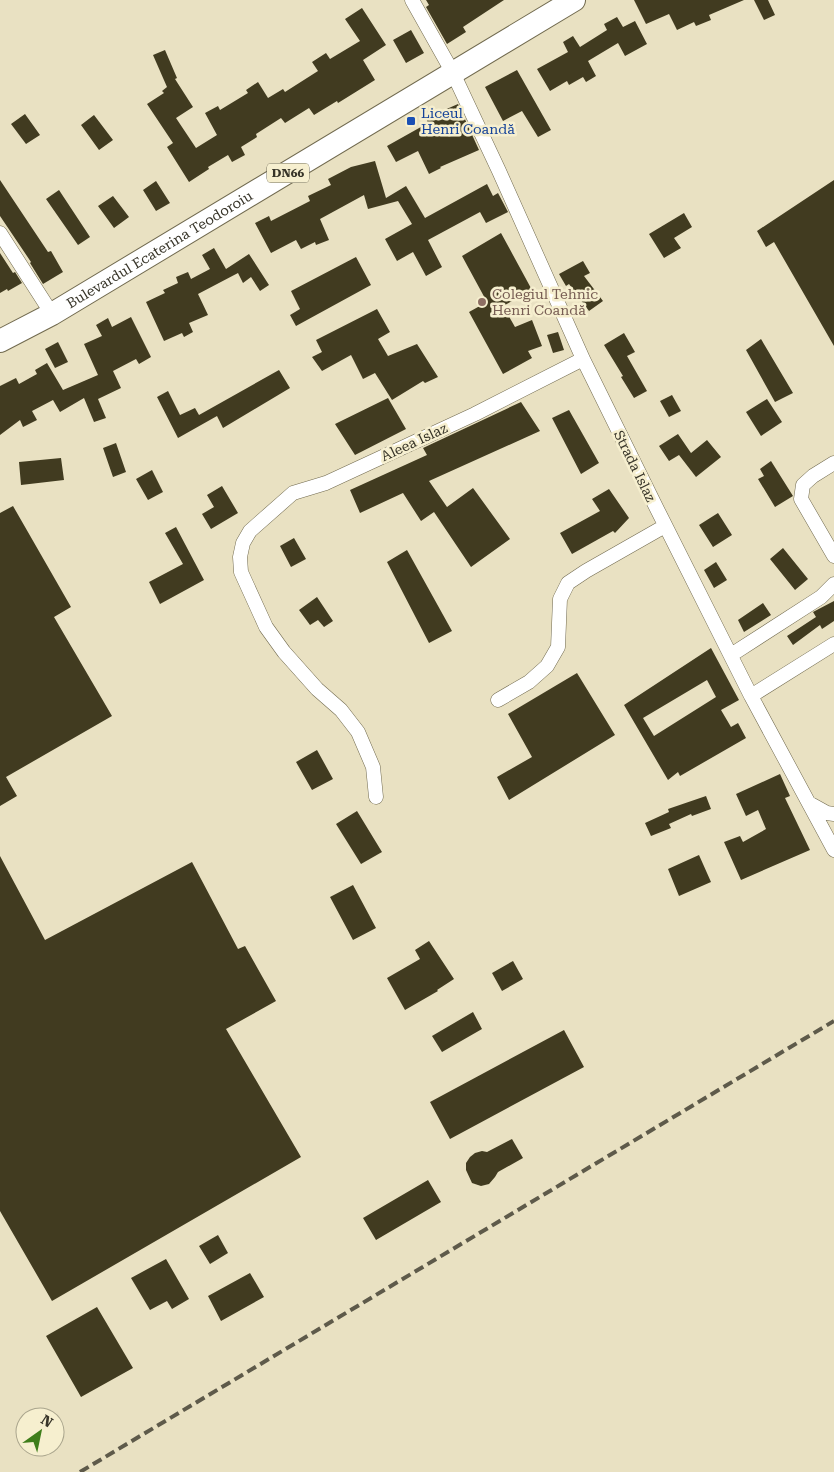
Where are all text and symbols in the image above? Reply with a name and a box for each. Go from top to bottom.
place label: Liceul Henri Coandă [421,105,515,137]
marker: Liceul Henri Coandă [405,115,417,127]
road number: DN66 [267,164,309,182]
street label: Bulevardul Ecaterina Teodoroiu [64,187,255,311]
place label: Colegiul Tehnic Henri Coandă [492,286,598,318]
marker: Colegiul Tehnic Henri Coandă [476,296,488,308]
street label: Aleea Islaz [378,420,450,464]
street label: Strada Islaz [611,428,659,505]
north arrow [15,1407,65,1457]
text: N [38,1411,56,1431]

